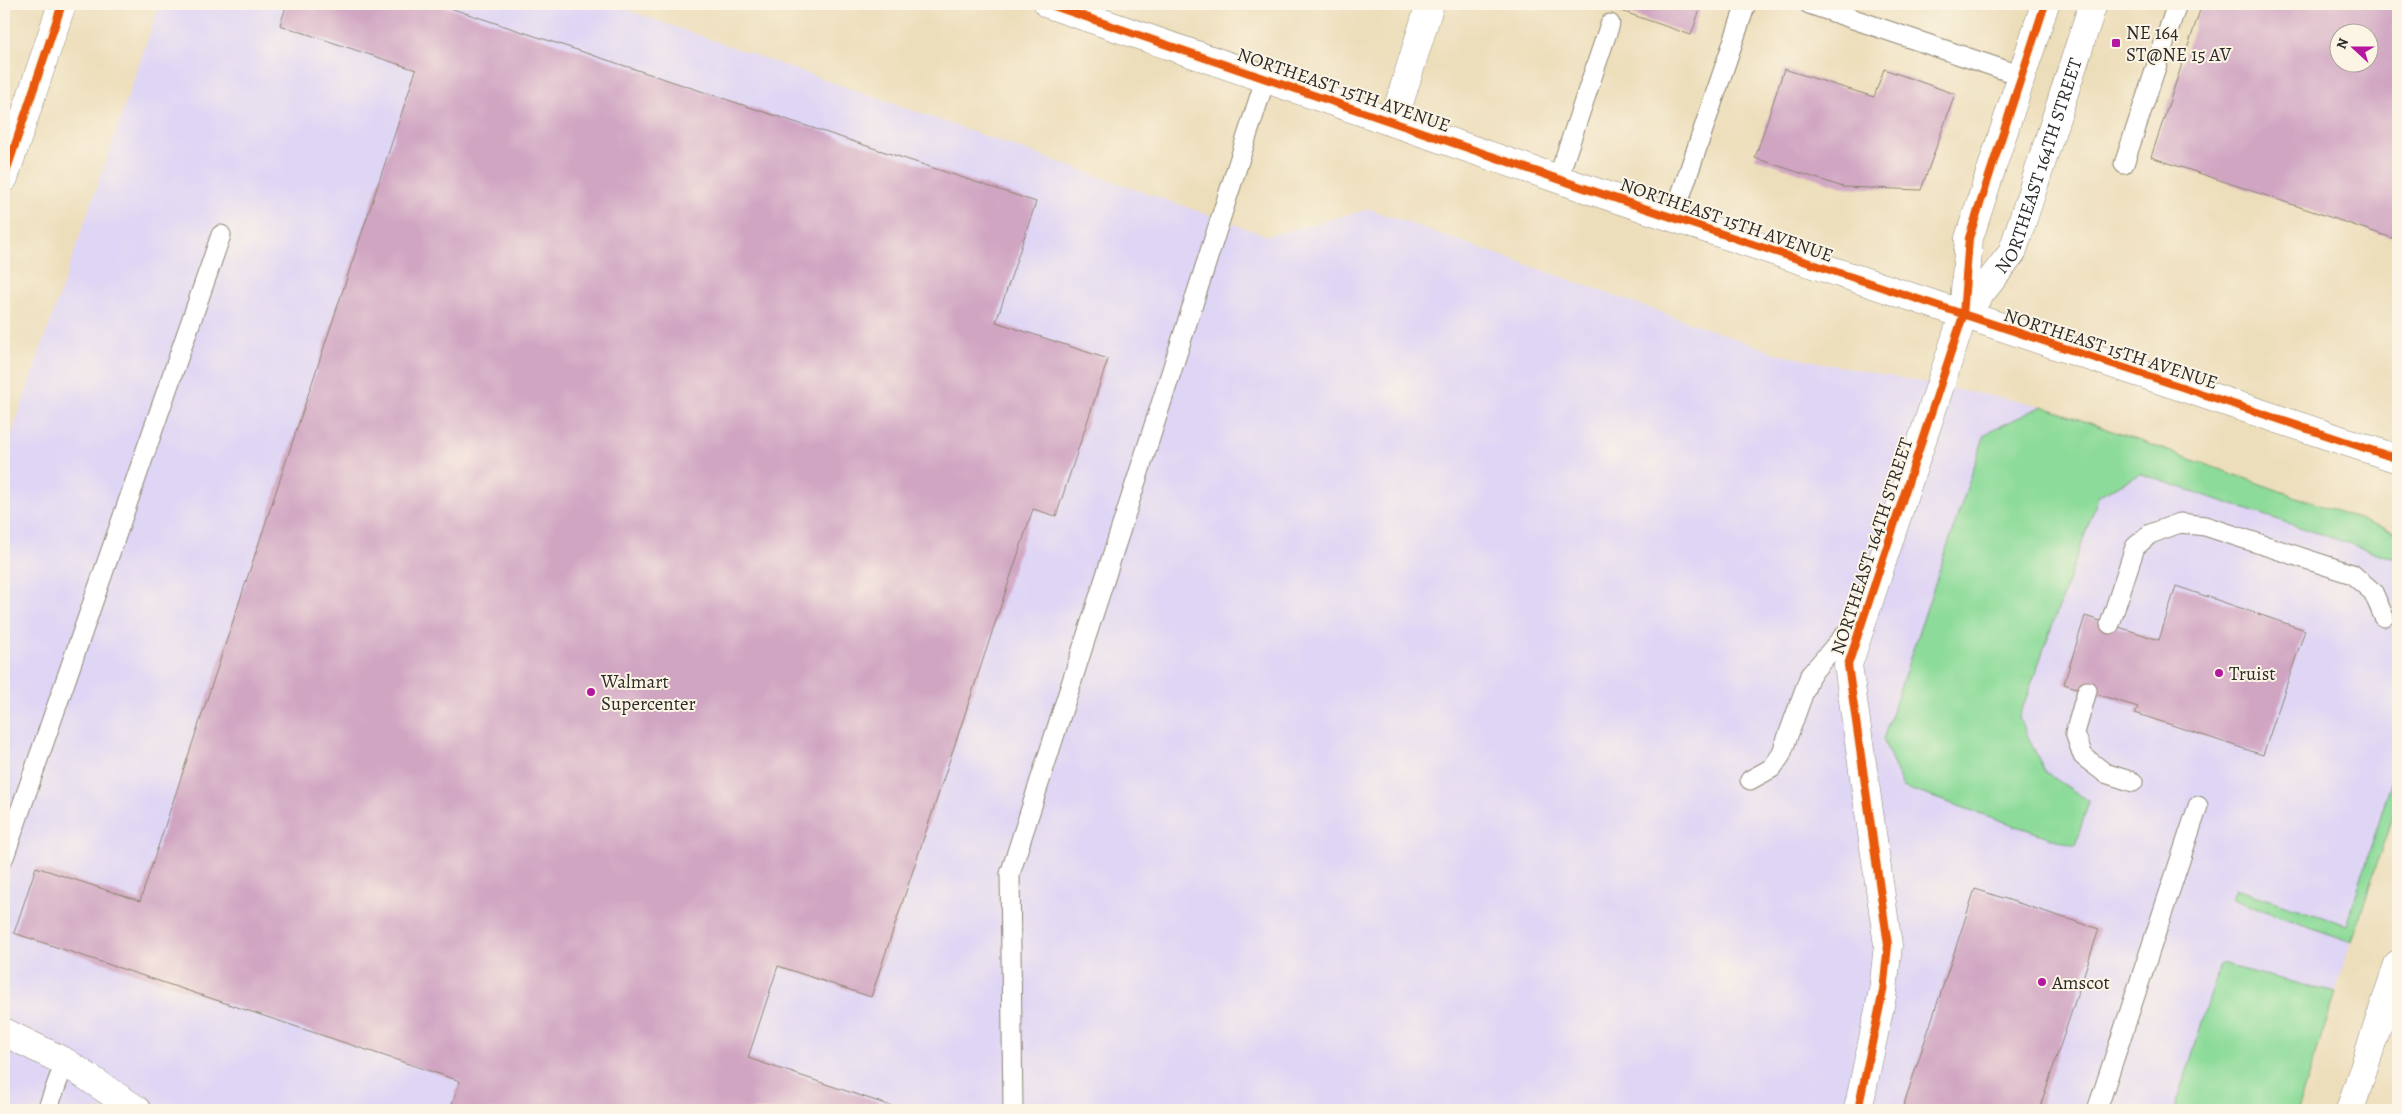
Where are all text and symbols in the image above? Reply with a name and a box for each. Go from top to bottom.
place label: NE 164 ST@NE 15 AV [2126,20,2232,68]
north arrow [2330,22,2380,72]
text: N [2332,35,2353,52]
marker: NE 164 ST@NE 15 AV [2110,37,2122,49]
street label: NORTHEAST 15TH AVENUE [1234,41,1454,139]
street label: NORTHEAST 164TH STREET [1989,54,2089,279]
street label: NORTHEAST 15TH AVENUE [1617,171,1837,269]
street label: NORTHEAST 15TH AVENUE [2000,302,2221,396]
street label: NORTHEAST 164TH STREET [1825,434,1920,658]
place label: Truist [2229,661,2276,687]
marker: Truist [2213,667,2225,679]
place label: Walmart Supercenter [600,669,696,717]
marker: Walmart Supercenter [585,686,597,698]
place label: Amscot [2051,970,2110,996]
marker: Amscot [2036,976,2048,988]

